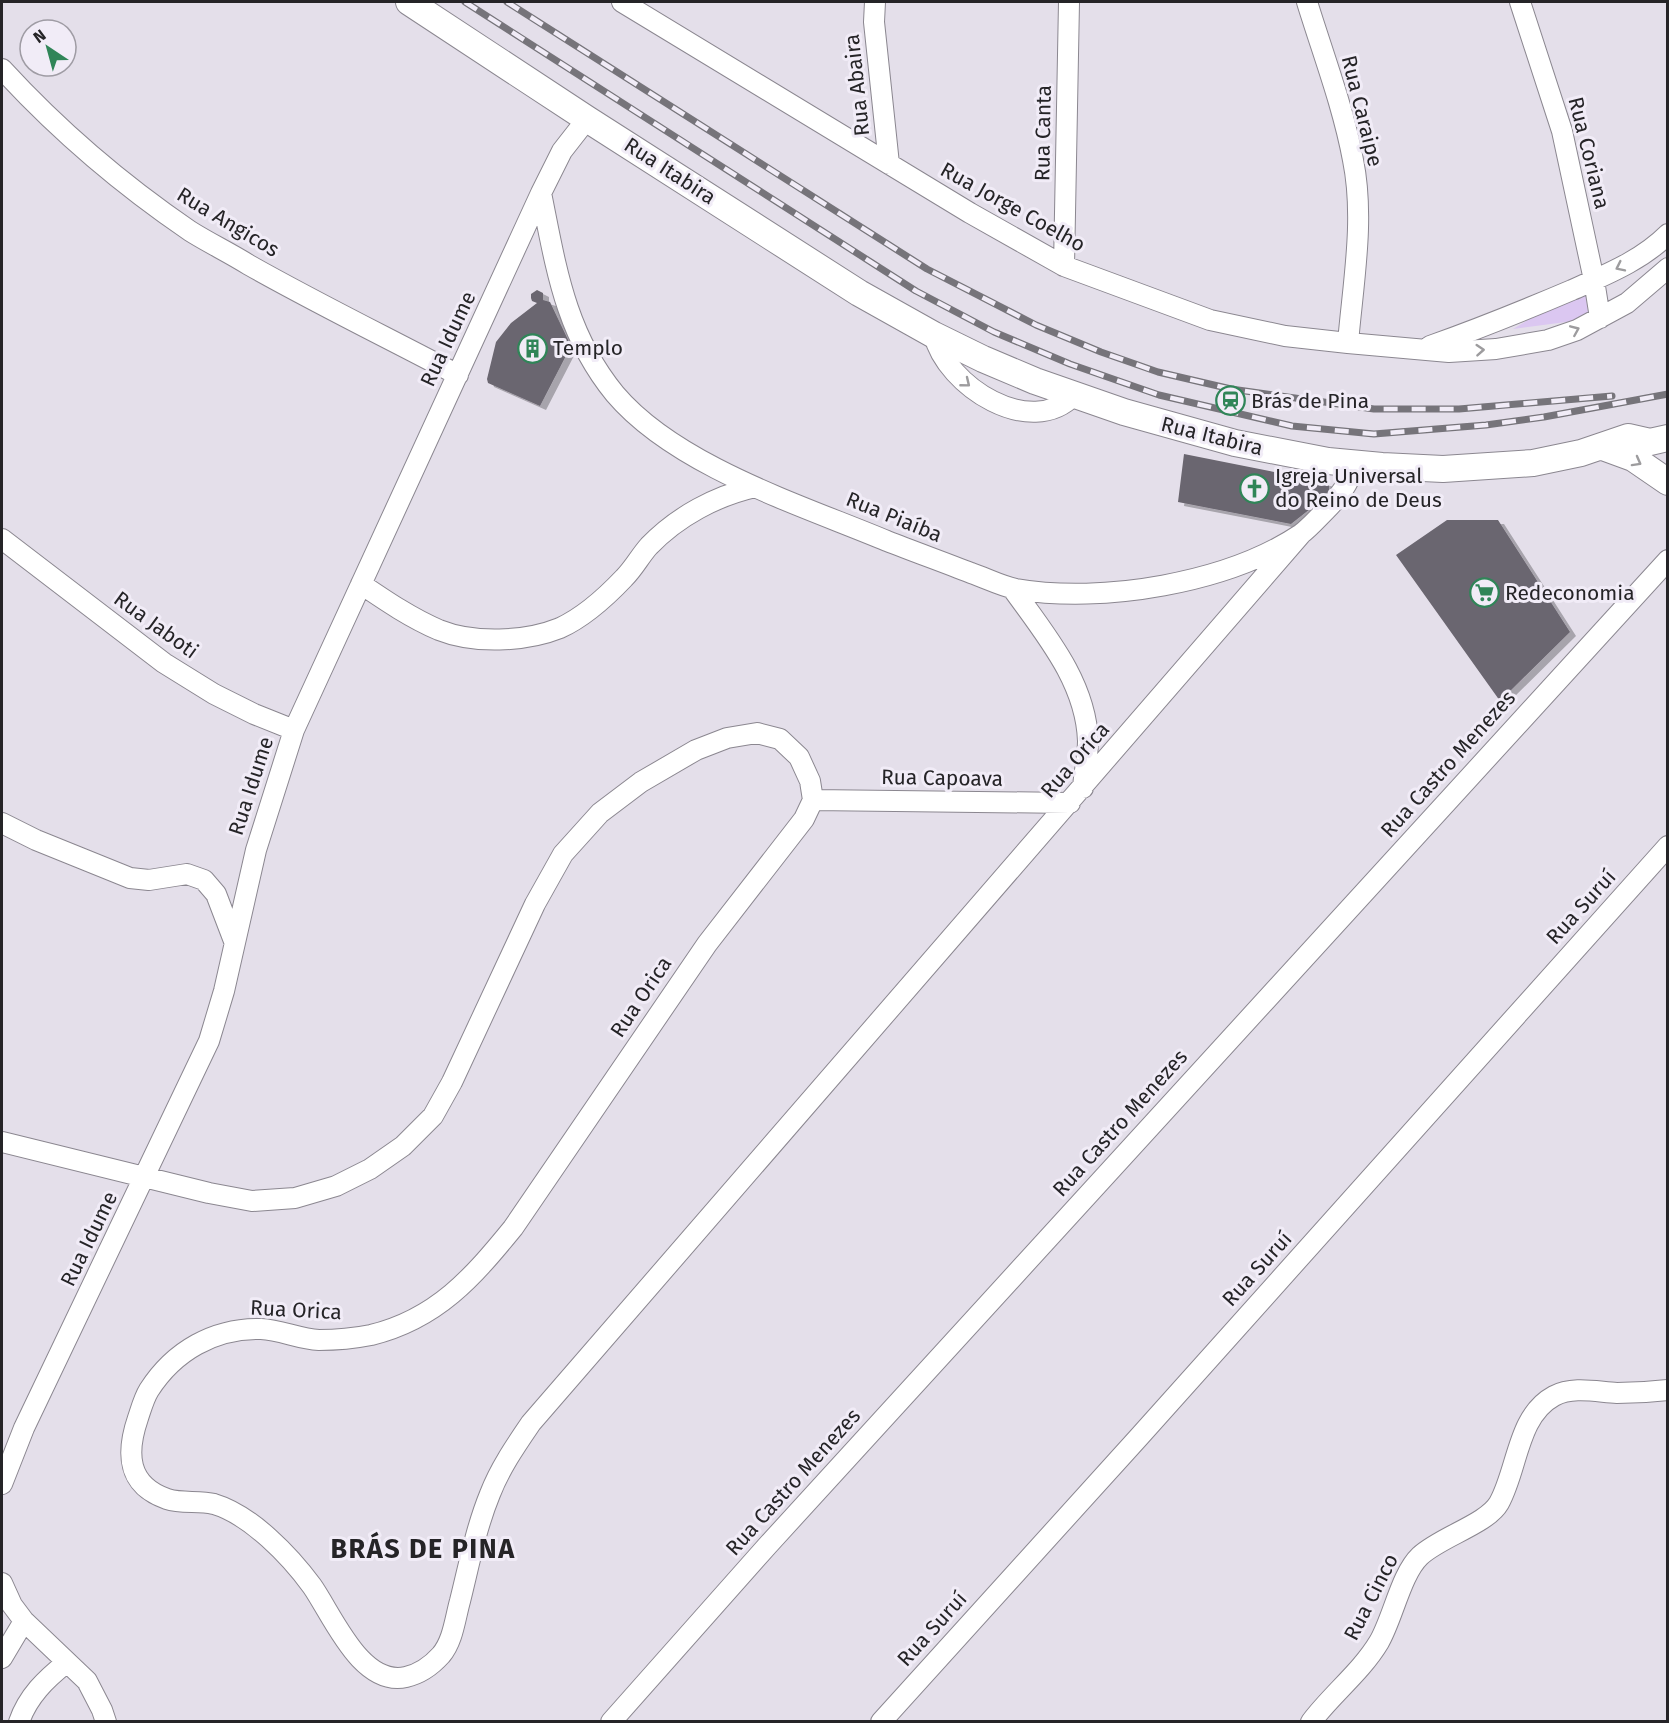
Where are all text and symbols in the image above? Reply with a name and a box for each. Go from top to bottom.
north arrow [18,18,78,78]
text: N [30,25,49,47]
street label: Rua Abaira [839,33,875,137]
street label: Rua Caraipe [1336,53,1388,169]
street label: Rua Canta [1029,85,1057,181]
street label: Rua Coriana [1563,94,1615,212]
street label: Rua Itabira [619,132,721,210]
street label: Rua Jorge Coelho [936,156,1090,258]
street label: Rua Angicos [172,181,284,263]
one-way arrow [1615,260,1626,272]
street label: Rua Idume [415,287,481,391]
one-way arrow [1569,326,1580,338]
building icon: Templo [516,332,548,364]
place label: Templo [553,335,623,361]
one-way arrow [1475,343,1484,356]
one-way arrow [959,375,970,386]
station icon: Brás de Pina [1214,385,1246,417]
place label: Brás de Pina [1251,388,1369,414]
street label: Rua Itabira [1158,411,1266,461]
one-way arrow [1631,454,1641,466]
place label: Igreja Universal do Reino de Deus [1275,463,1442,513]
church icon: Igreja Universal do Reino de Deus [1238,472,1270,504]
street label: Rua Piaíba [842,486,946,548]
supermarket icon: Redeconomia [1468,577,1500,609]
place label: Redeconomia [1505,580,1635,606]
street label: Rua Jaboti [109,586,203,664]
street label: Rua Castro Menezes [1375,685,1521,843]
street label: Rua Orica [1035,717,1115,803]
street label: Rua Idume [223,733,279,839]
street label: Rua Capoava [881,764,1003,792]
street label: Rua Suruí [1541,864,1621,950]
street label: Rua Orica [605,952,677,1042]
street label: Rua Castro Menezes [1047,1044,1193,1202]
street label: Rua Idume [55,1187,123,1291]
street label: Rua Suruí [1217,1226,1297,1312]
street label: Rua Orica [250,1295,342,1325]
street label: Rua Castro Menezes [720,1403,866,1561]
district label: BRÁS DE PINA [330,1531,516,1565]
street label: Rua Cinco [1338,1549,1404,1645]
street label: Rua Suruí [892,1586,972,1672]

